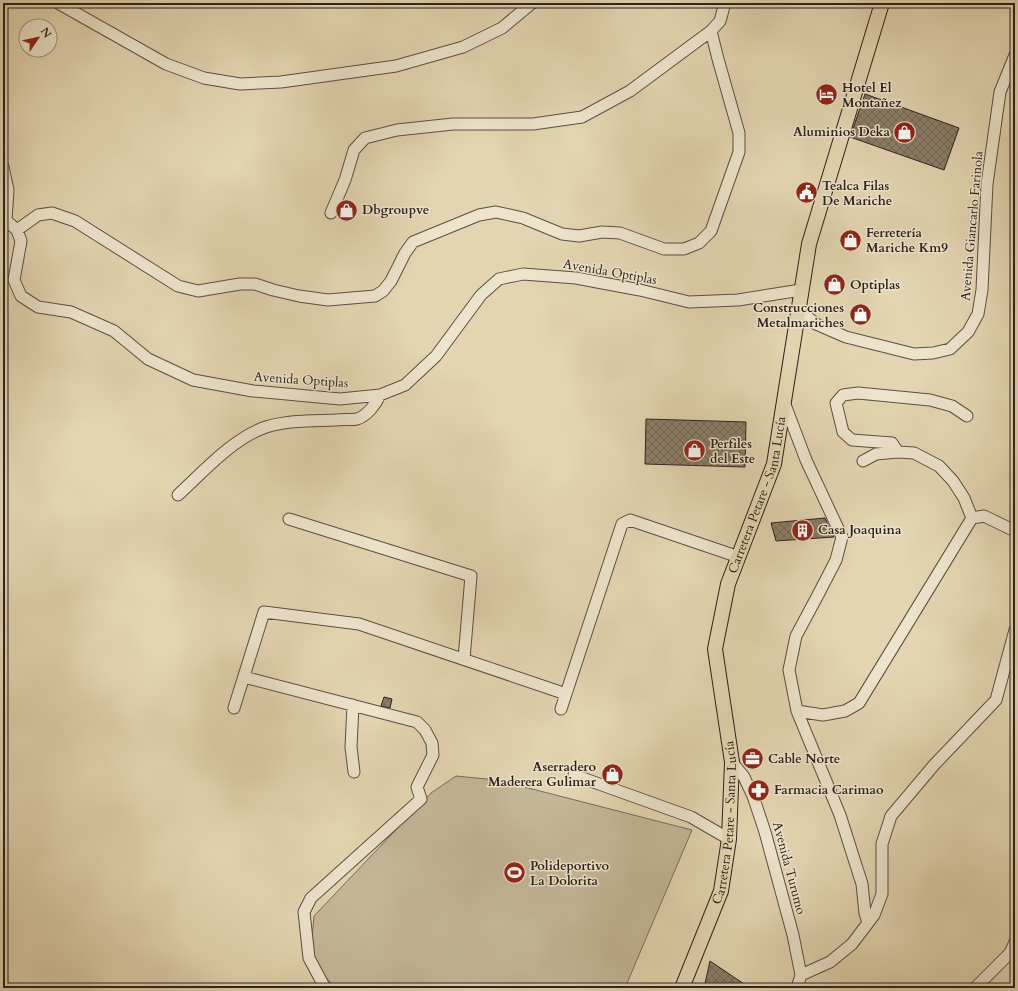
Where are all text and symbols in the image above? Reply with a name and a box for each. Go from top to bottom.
north arrow [18,18,58,58]
text: N [37,25,55,41]
place label: Hotel El Montañez [842,79,902,112]
hotel icon: Hotel El Montañez [814,82,840,108]
shop icon: Aluminios Deka [892,119,918,145]
place label: Aluminios Deka [793,123,891,141]
street label: Avenida Giancarlo Farinola [956,150,988,302]
place label: Tealca Filas De Mariche [822,177,892,210]
public building icon: Tealca Filas De Mariche [793,180,819,206]
shop icon: Dbgroupve [334,197,360,223]
place label: Dbgroupve [362,201,429,219]
place label: Ferretería Mariche Km9 [866,224,948,257]
shop icon: Ferretería Mariche Km9 [837,227,863,253]
street label: Avenida Optiplas [562,255,658,289]
shop icon: Optiplas [822,272,848,298]
place label: Optiplas [850,276,900,294]
place label: Construcciones Metalmariches [753,299,844,332]
shop icon: Construcciones Metalmariches [847,302,873,328]
street label: Avenida Optiplas [253,368,349,392]
street label: Carretera Petare - Santa Lucía [724,415,790,576]
place label: Perfiles del Este [710,435,755,468]
shop icon: Perfiles del Este [682,438,708,464]
building icon: Casa Joaquina [790,517,816,543]
place label: Casa Joaquina [818,521,902,539]
street label: Carretera Petare - Santa Lucía [707,739,741,907]
office icon: Cable Norte [740,746,766,772]
place label: Cable Norte [768,750,840,768]
place label: Aserradero Maderera Gulimar [488,758,597,791]
shop icon: Aserradero Maderera Gulimar [599,761,625,787]
pharmacy icon: Farmacia Carimao [746,777,772,803]
place label: Farmacia Carimao [774,781,884,799]
street label: Avenida Turumo [768,820,810,916]
place label: Polideportivo La Dolorita [530,857,609,890]
sports icon: Polideportivo La Dolorita [502,860,528,886]

